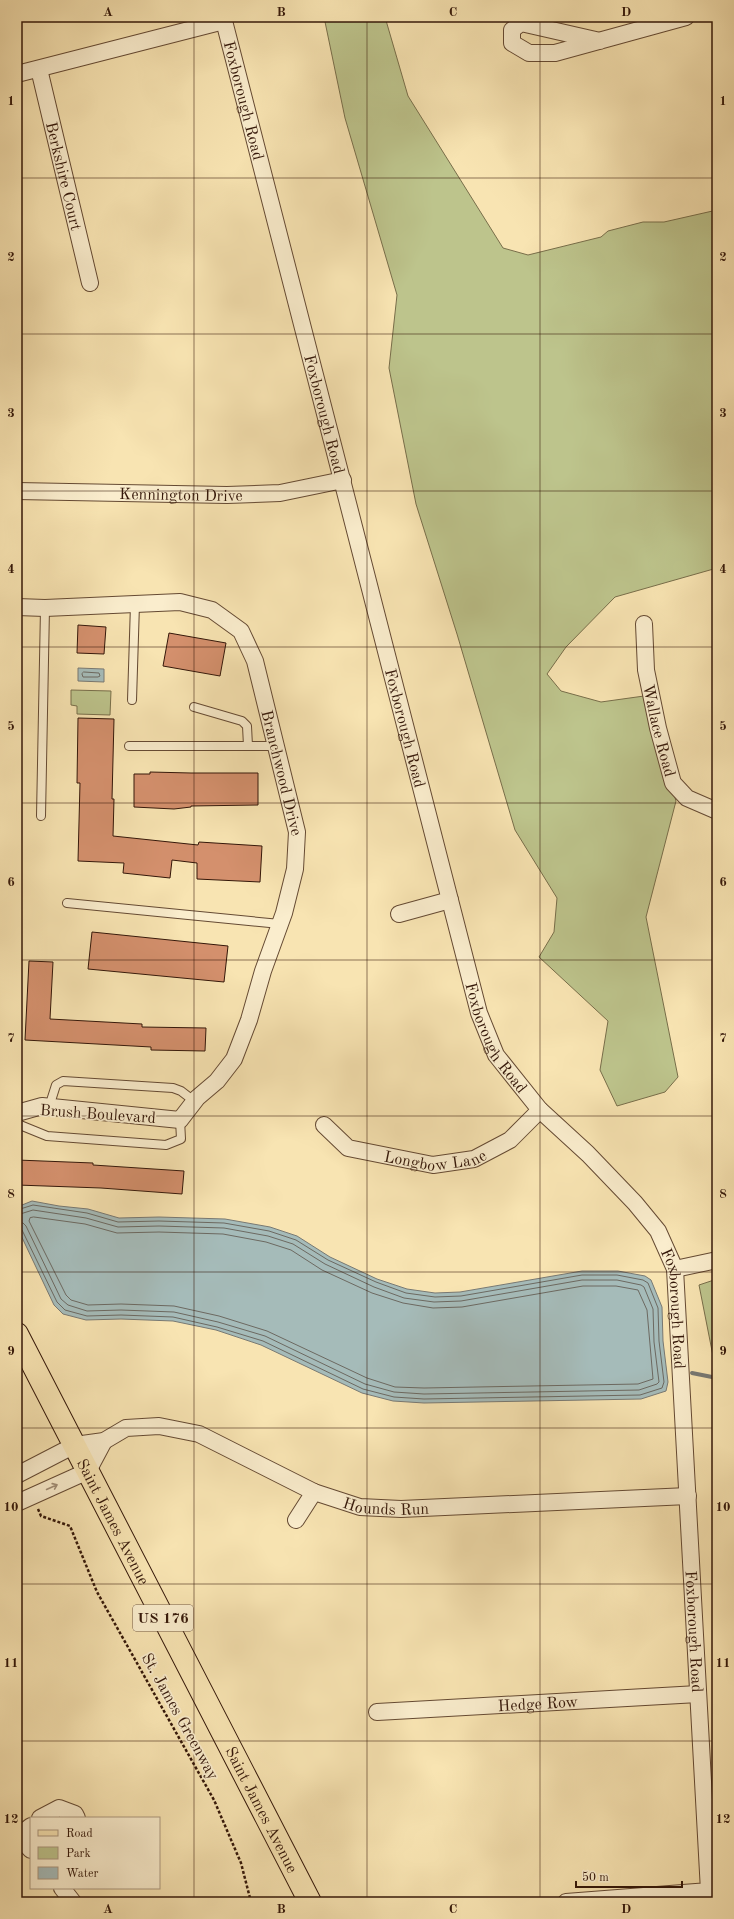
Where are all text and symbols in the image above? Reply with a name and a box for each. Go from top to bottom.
text: A [103,6,113,19]
text: B [276,6,286,19]
text: C [449,6,457,19]
text: D [621,6,631,19]
street label: Foxborough Road [220,40,265,162]
text: 1 [7,95,15,108]
text: 1 [719,95,727,108]
street label: Berkshire Court [42,121,83,233]
text: 2 [7,251,15,264]
text: 2 [719,251,727,264]
street label: Foxborough Road [300,353,346,476]
text: 3 [7,407,15,420]
text: 3 [719,407,727,420]
street label: Kennington Drive [119,487,243,505]
text: 4 [7,563,15,576]
text: 4 [719,563,727,576]
street label: Foxborough Road [381,667,427,790]
street label: Wallace Road [639,683,677,779]
street label: Branchwood Drive [257,709,304,838]
text: 5 [7,720,15,733]
text: 5 [719,720,727,733]
text: 6 [7,876,15,889]
text: 6 [719,876,727,889]
street label: Foxborough Road [461,981,529,1097]
text: 7 [7,1032,15,1045]
text: 7 [719,1032,727,1045]
street label: Brush Boulevard [39,1103,156,1127]
street label: Longbow Lane [382,1148,490,1175]
text: 8 [7,1188,15,1201]
text: 8 [719,1188,727,1201]
street label: Foxborough Road [657,1246,686,1370]
text: 9 [7,1345,15,1358]
text: 9 [719,1345,727,1358]
street label: Saint James Avenue [73,1457,151,1588]
one-way arrow [46,1483,58,1490]
street label: Hounds Run [340,1496,430,1519]
text: 10 [3,1501,19,1514]
text: 10 [715,1501,731,1514]
street label: Foxborough Road [681,1570,704,1693]
road number: US 176 [133,1605,193,1631]
street label: St. James Greenway [138,1651,221,1783]
text: 11 [3,1657,19,1670]
text: 11 [715,1657,731,1670]
street label: Hedge Row [497,1695,579,1715]
street label: Saint James Avenue [221,1745,300,1876]
text: 12 [3,1813,19,1826]
text: 12 [715,1813,731,1826]
legend [30,1817,160,1889]
text: Road [66,1828,93,1840]
text: Park [66,1848,91,1860]
scale bar [576,1863,682,1889]
text: Water [66,1868,99,1880]
text: 50 m [582,1871,609,1884]
text: A [103,1903,113,1916]
text: B [276,1903,286,1916]
text: C [449,1903,457,1916]
text: D [621,1903,631,1916]

